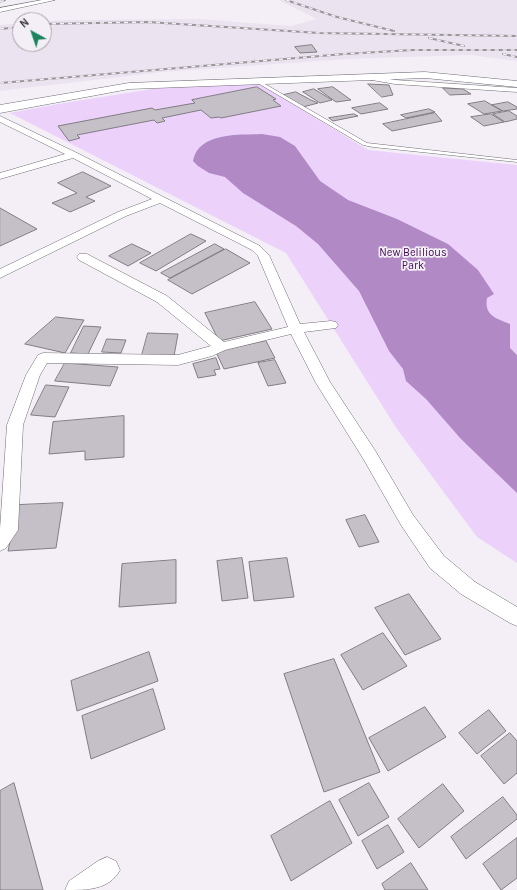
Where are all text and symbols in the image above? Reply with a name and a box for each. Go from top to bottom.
north arrow [12,12,52,52]
text: N [17,16,32,31]
park label: New Belilious Park [379,246,447,272]

